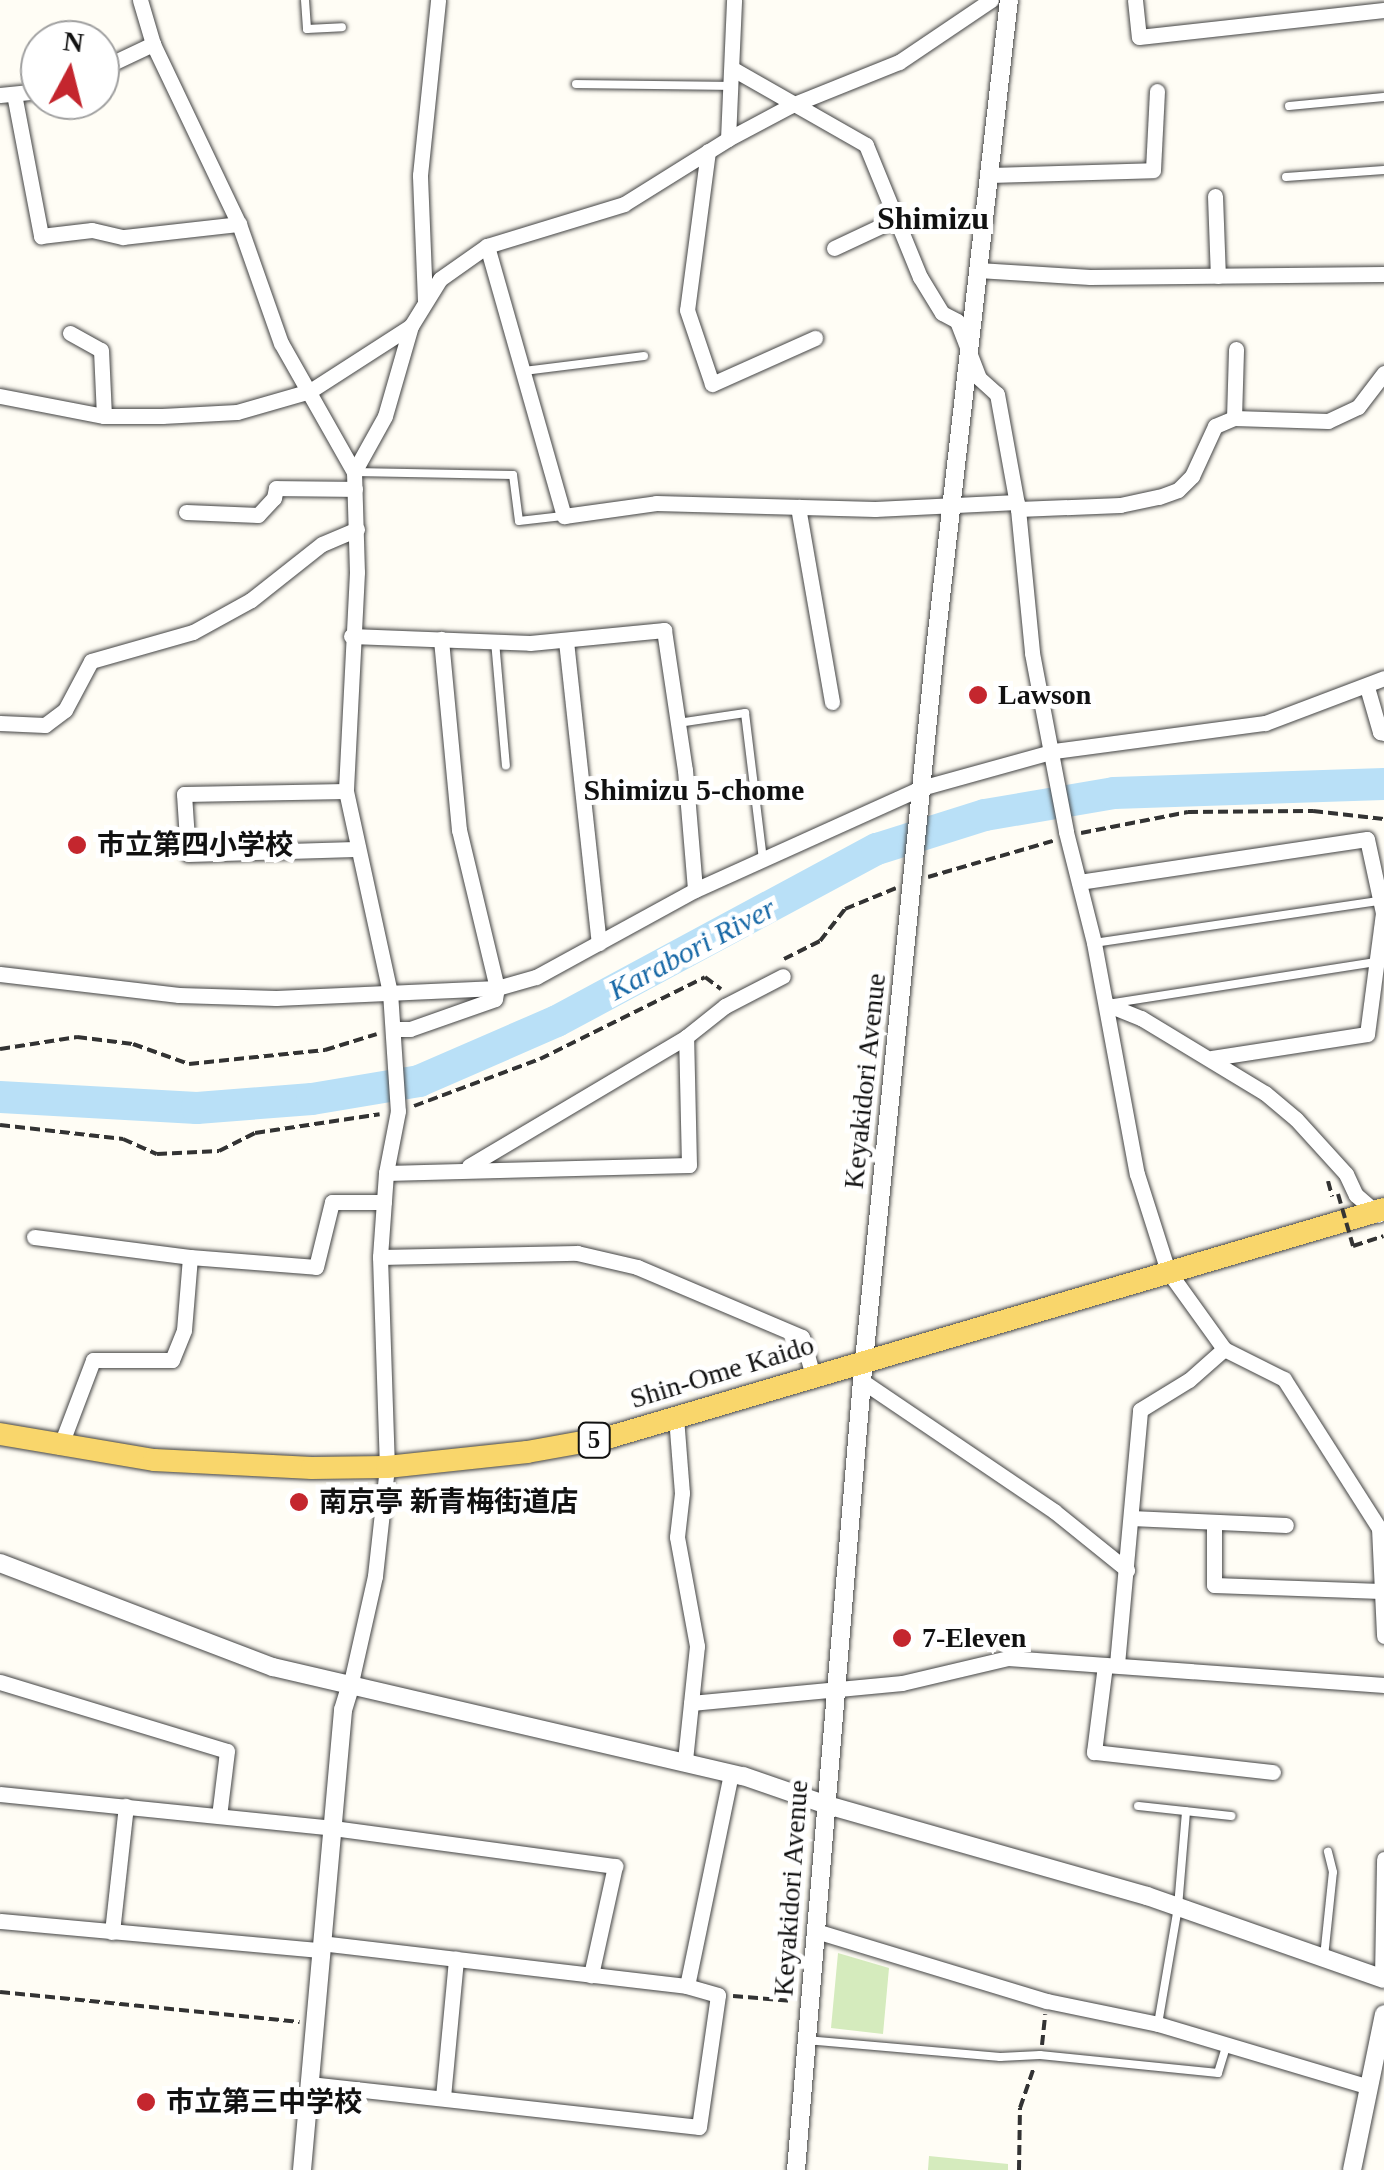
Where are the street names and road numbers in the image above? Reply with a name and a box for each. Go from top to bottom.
street label: Keyakidori Avenue [837,971,893,1191]
street label: Shin-Ome Kaido [626,1328,818,1416]
road number: 5 [576,1420,612,1460]
street label: Keyakidori Avenue [767,1778,815,1998]

